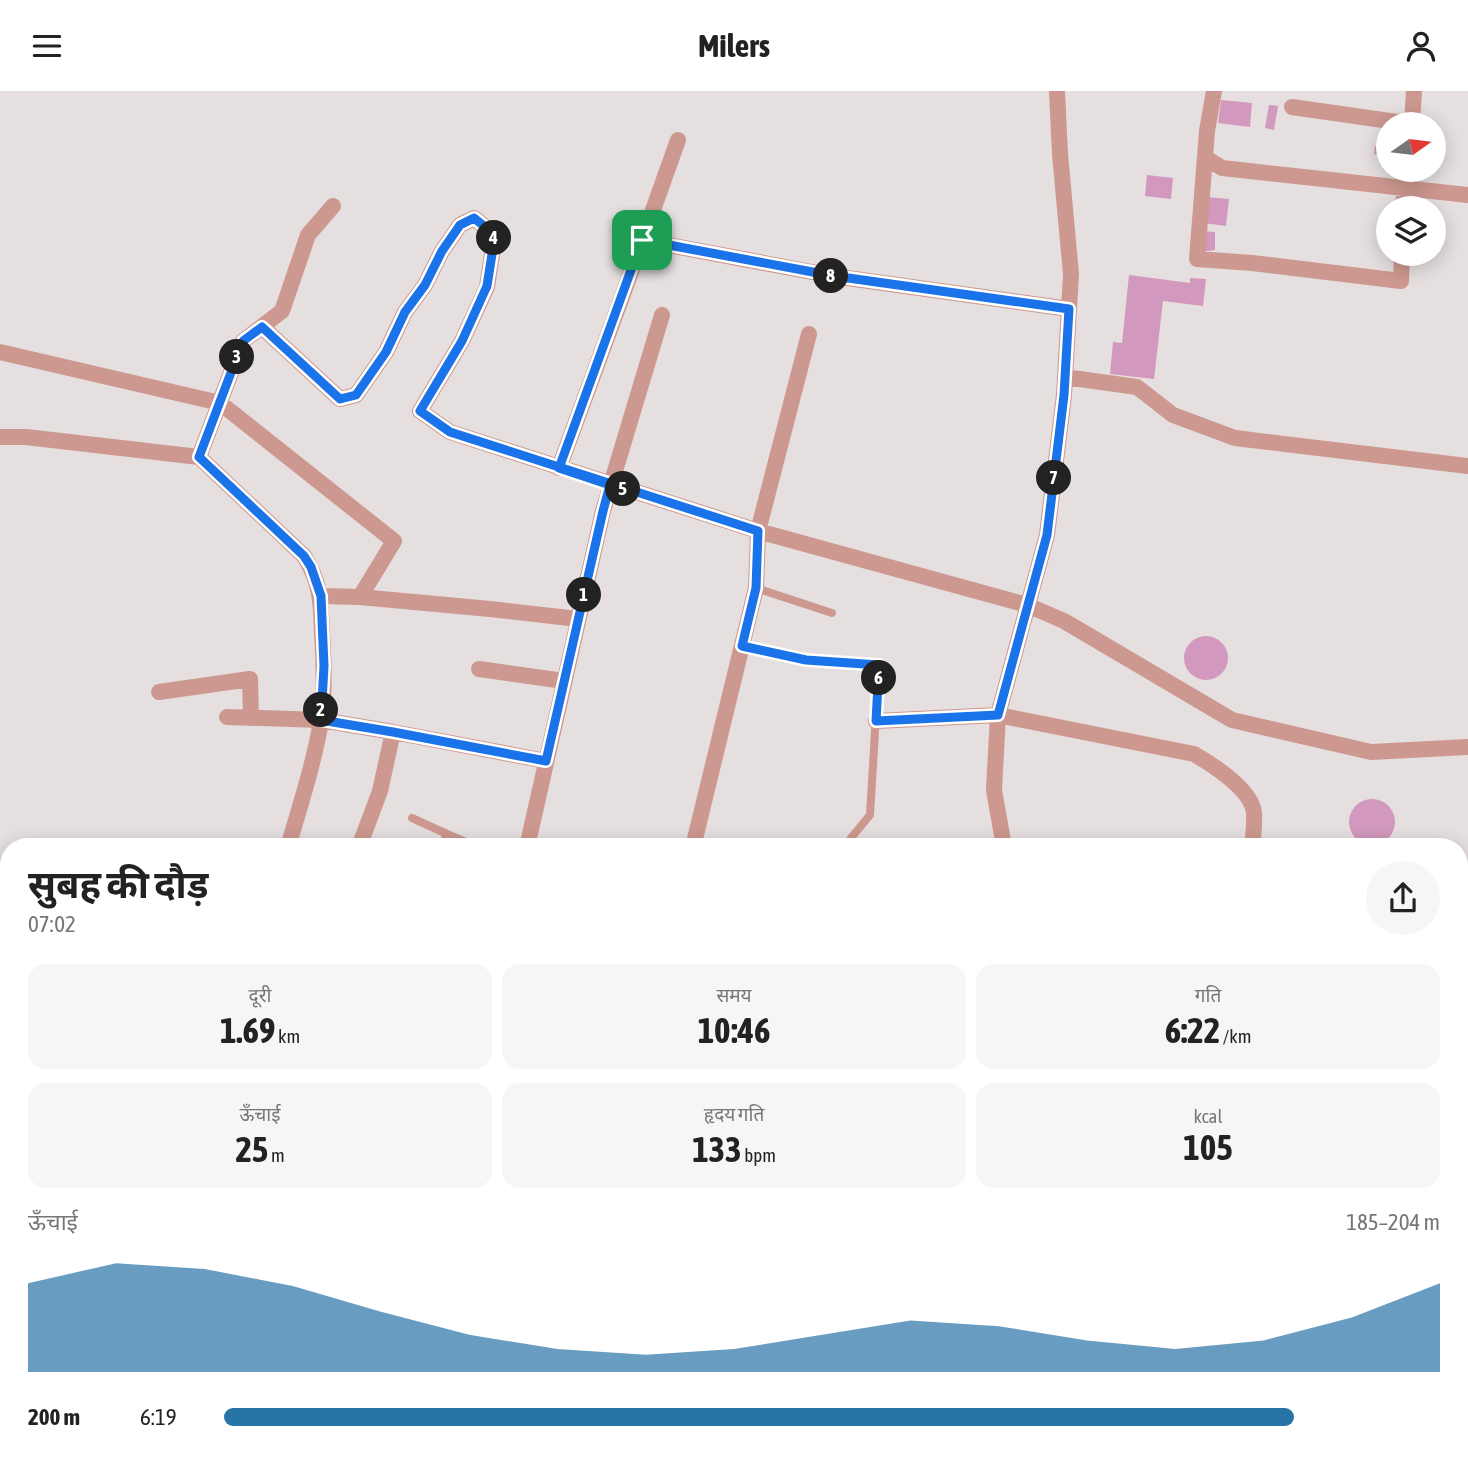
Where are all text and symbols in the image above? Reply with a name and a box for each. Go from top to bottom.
icon: menu [28,27,66,65]
text: Milers [698,27,770,64]
icon: person [1402,27,1440,65]
north arrow [1376,112,1446,182]
map controls [1376,112,1446,266]
button: layers [1376,196,1446,266]
pin [612,210,672,270]
pin: 4 [476,221,512,255]
icon: arrive [623,221,661,259]
text: 4 [489,226,498,248]
pin: 8 [814,259,848,293]
text: 8 [826,264,835,286]
pin: 3 [219,339,254,375]
text: 3 [232,345,241,367]
pin: 7 [1036,461,1072,495]
text: 7 [1049,466,1058,488]
pin: 5 [606,471,640,507]
text: 5 [618,477,627,499]
pin: 1 [566,577,602,613]
text: 1 [579,583,588,605]
pin: 6 [862,661,896,695]
text: 6 [874,666,883,688]
pin: 2 [304,693,338,727]
text: 2 [316,698,325,720]
button: share [1366,861,1440,935]
text: सुबह की दौड़ [28,863,208,906]
text: 07:02 [28,911,76,937]
text: दूरी [249,984,271,1006]
text: समय [716,984,752,1006]
text: गति [1195,984,1221,1006]
text: 1.69 [220,1010,275,1050]
text: 10:46 [698,1010,770,1050]
text: 6:22 [1165,1010,1220,1050]
text: km [275,1025,300,1047]
text: /km [1220,1025,1251,1047]
text: ऊँचाई [239,1103,281,1125]
text: हृदय गति [704,1103,764,1125]
text: kcal [1194,1105,1222,1127]
text: 105 [1183,1127,1233,1167]
text: 25 [235,1129,268,1169]
text: 133 [692,1129,742,1169]
text: m [268,1144,285,1166]
text: bpm [742,1144,776,1166]
text: ऊँचाई [28,1209,78,1235]
text: 185–204 m [1346,1209,1440,1235]
text: 200 m [28,1404,80,1430]
text: 6:19 [140,1404,177,1430]

